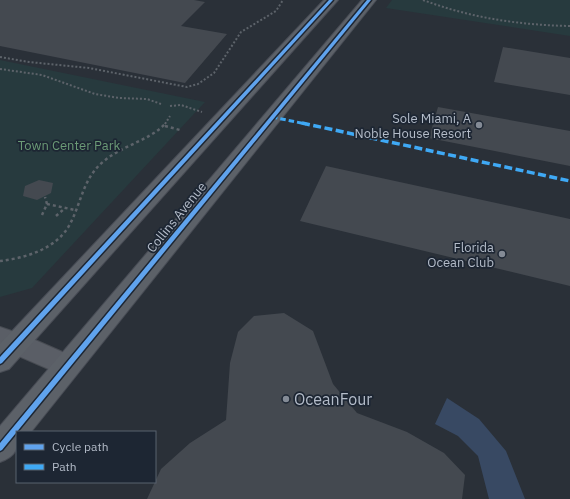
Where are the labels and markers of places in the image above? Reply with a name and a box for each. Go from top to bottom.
place label: Sole Miami, A Noble House Resort [355,110,472,142]
marker: Sole Miami, A Noble House Resort [474,120,484,130]
place label: Florida Ocean Club [427,239,494,271]
marker: Florida Ocean Club [497,249,507,259]
place label: OceanFour [294,389,372,409]
marker: OceanFour [281,394,291,404]

